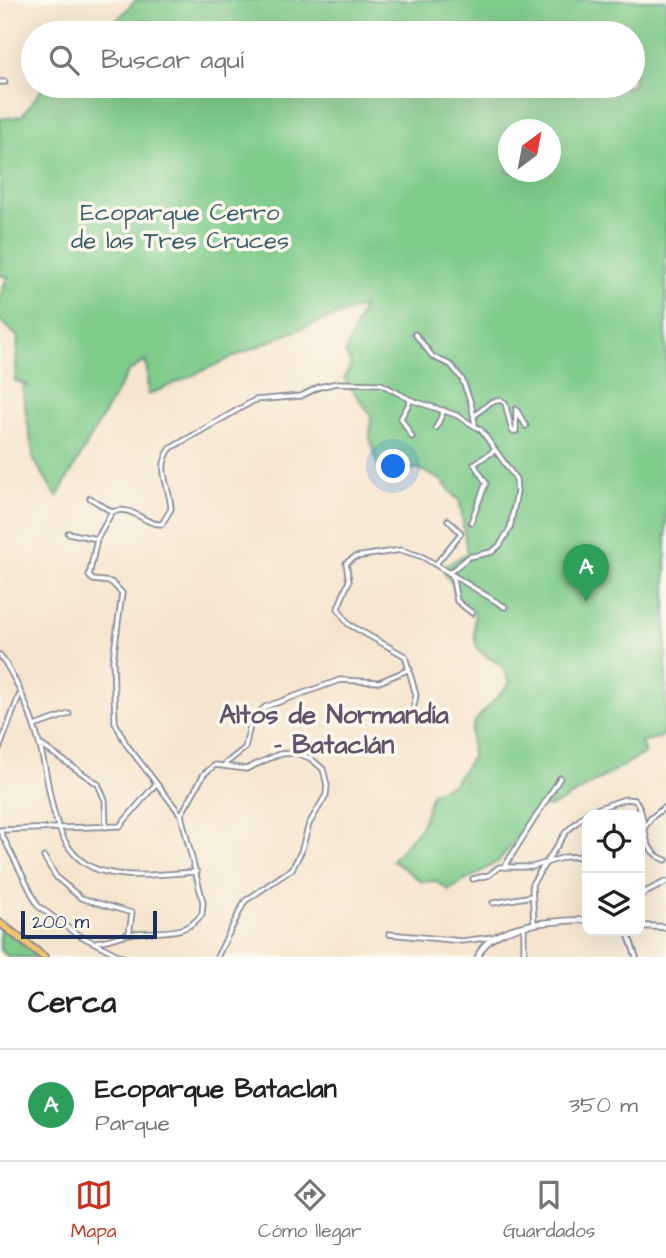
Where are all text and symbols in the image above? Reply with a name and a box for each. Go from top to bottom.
search box [21,21,645,98]
icon: search [45,41,83,79]
text: Buscar aquí [101,42,244,78]
north arrow [498,119,561,182]
park label: Ecoparque Cerro de las Tres Cruces [71,196,289,258]
your location [376,449,410,483]
pin: A [563,544,609,602]
district label: Altos de Normandía - Bataclán [219,697,449,763]
map controls [582,810,645,936]
button: locate [582,810,645,873]
button: layers [582,873,645,936]
scale bar [21,908,158,940]
text: 200 m [32,909,89,936]
text: Cerca [28,982,116,1024]
text: Ecoparque Bataclan [95,1071,337,1107]
text: A [44,1089,58,1121]
text: 350 m [568,1089,638,1121]
text: Parque [95,1107,170,1139]
tab: Mapa [71,1176,116,1245]
tab: Cómo llegar [258,1176,361,1245]
tab: Guardados [503,1176,595,1245]

